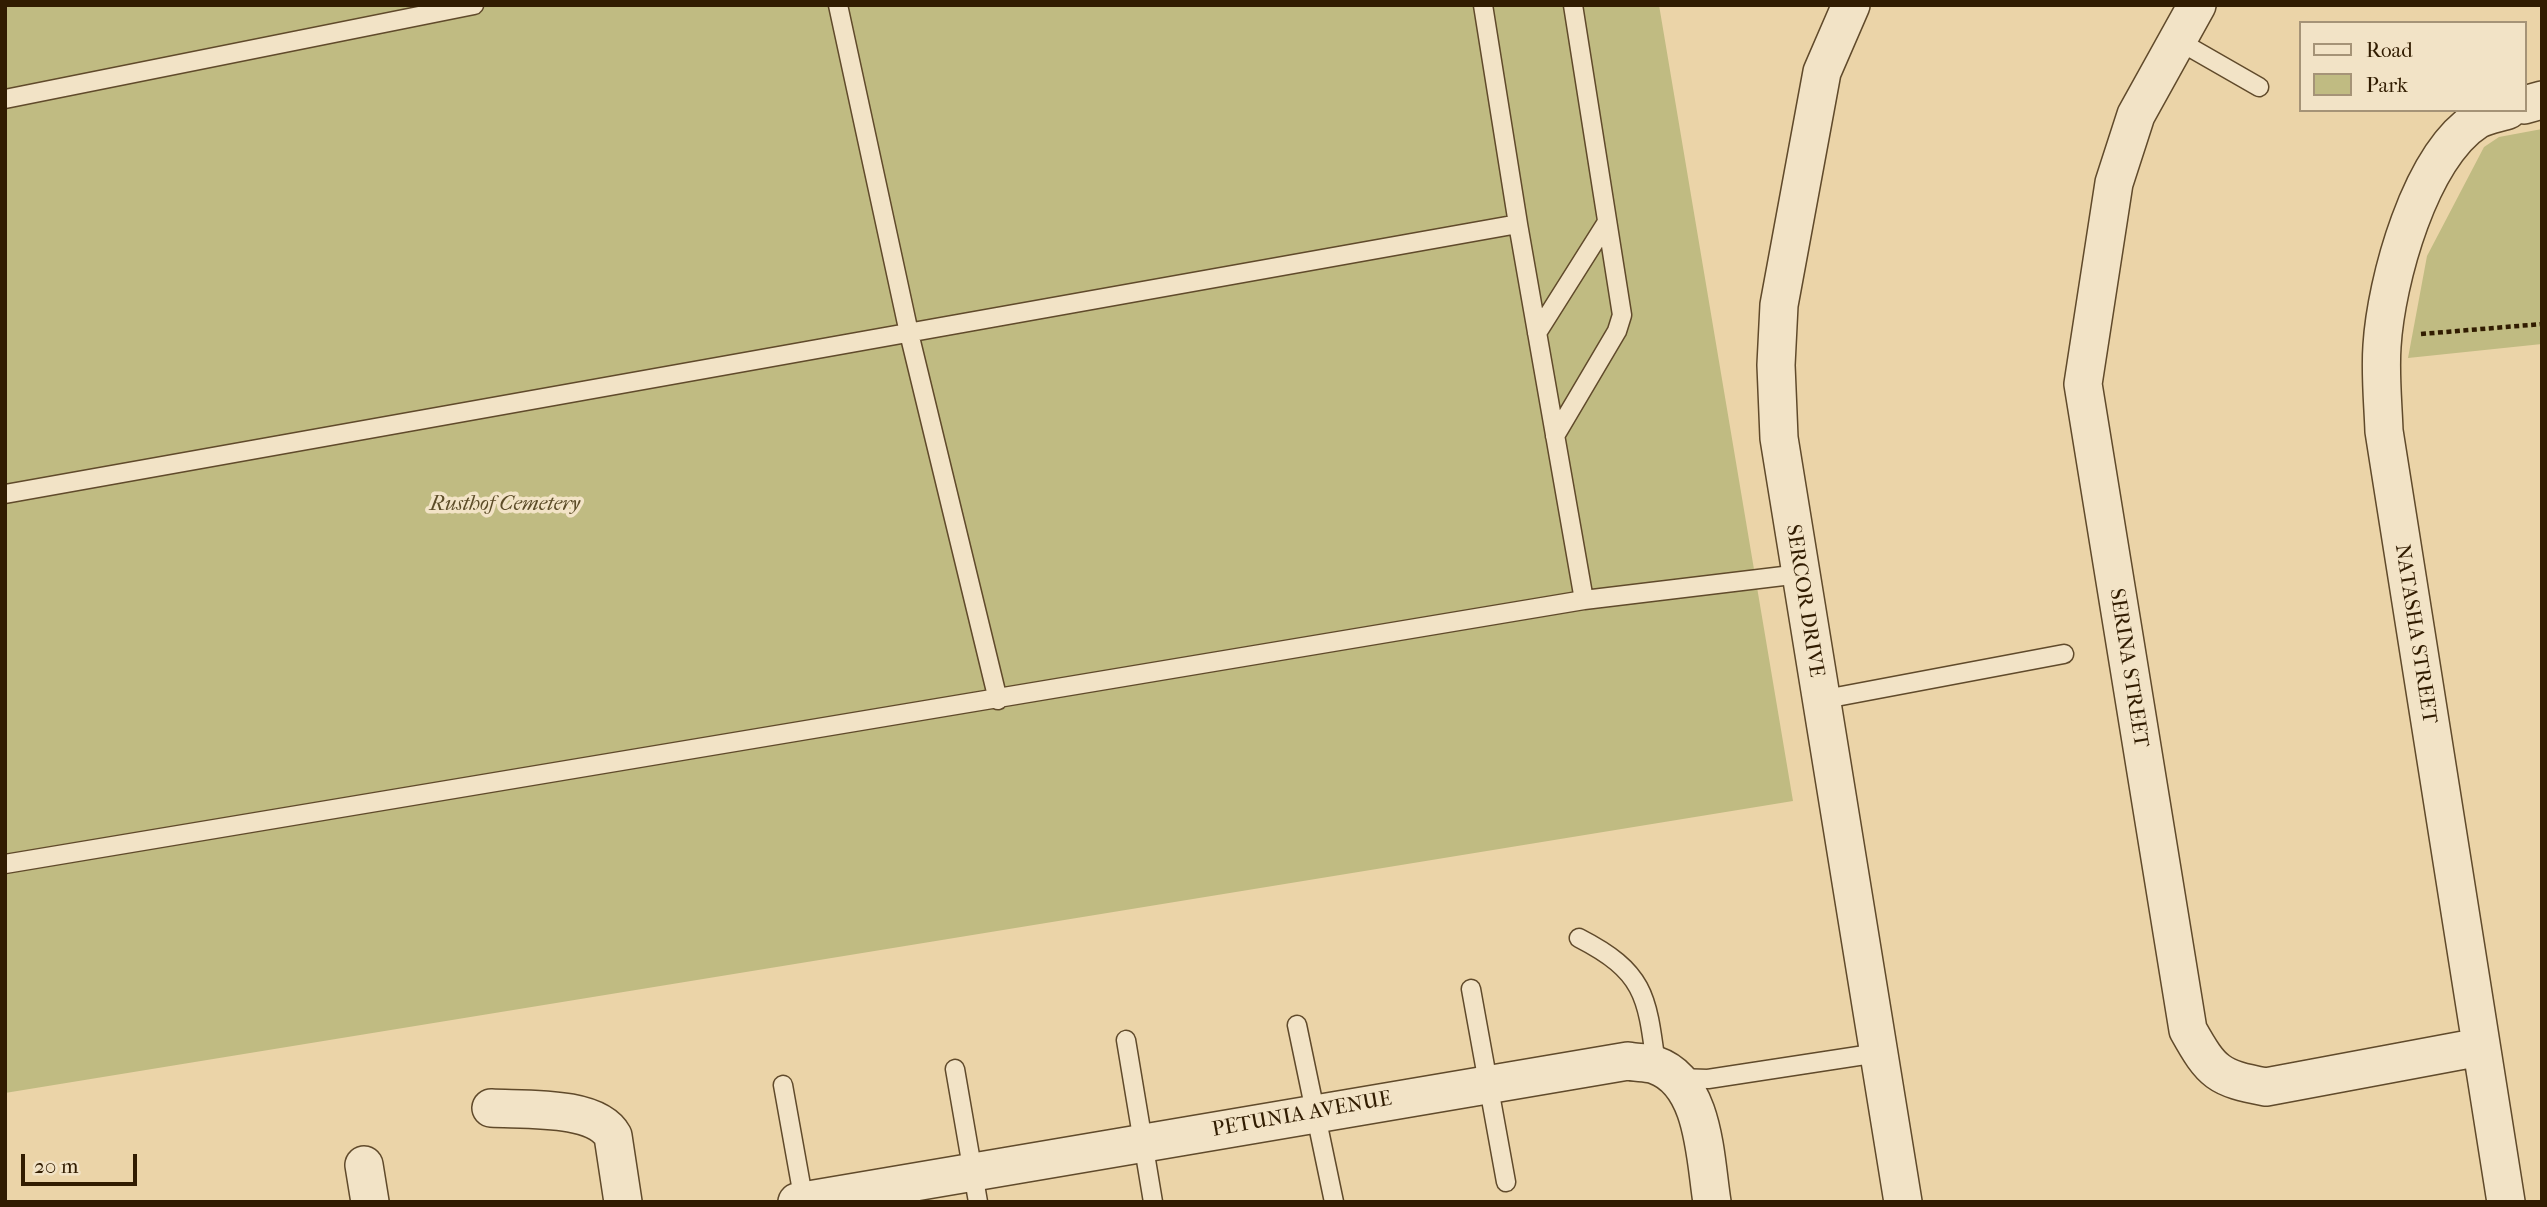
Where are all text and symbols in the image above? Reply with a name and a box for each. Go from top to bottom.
legend [2298,21,2526,112]
text: Road [2366,38,2413,62]
text: Park [2366,73,2408,97]
park label: Rusthof Cemetery [430,492,580,518]
street label: SERCOR DRIVE [1779,523,1829,679]
street label: NATASHA STREET [2388,542,2442,726]
street label: SERINA STREET [2103,587,2153,749]
street label: PETUNIA AVENUE [1210,1087,1394,1143]
scale bar [24,1140,140,1184]
text: 20 m [34,1154,78,1178]

